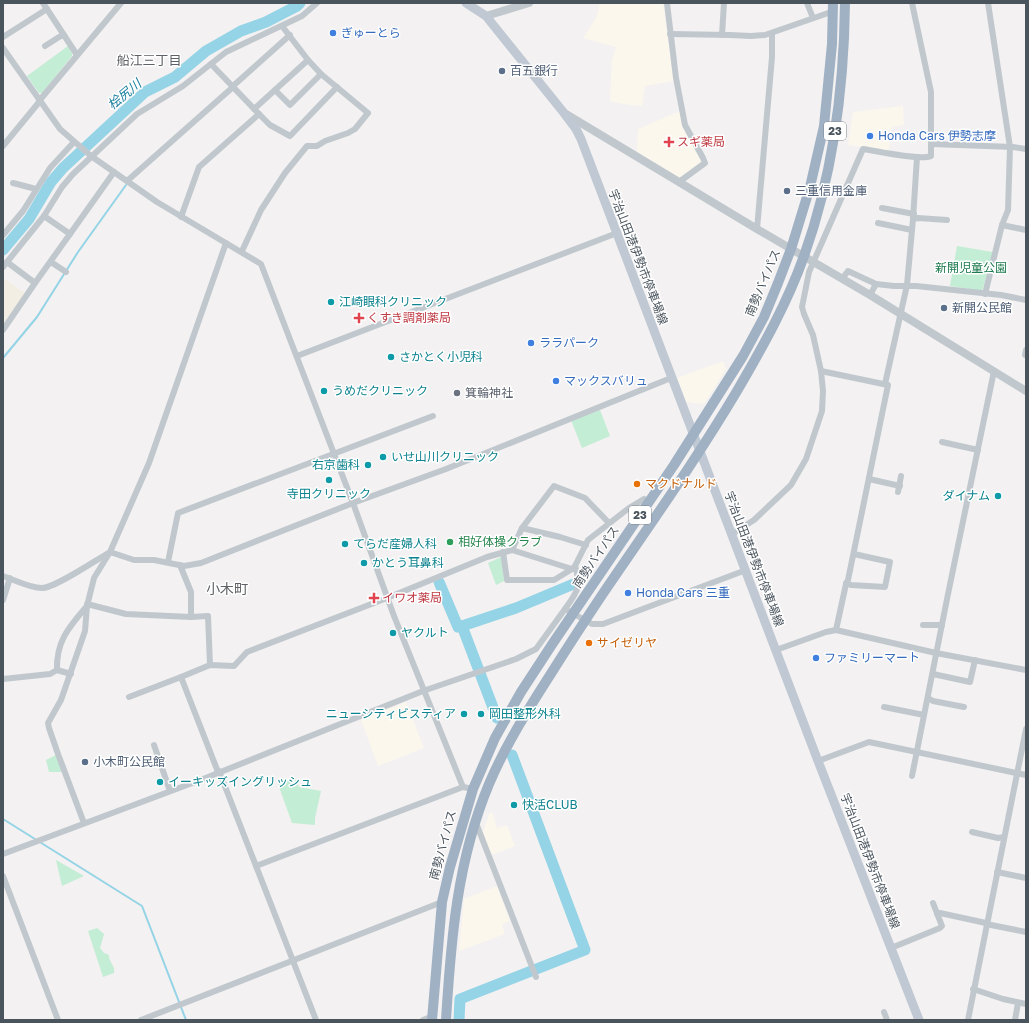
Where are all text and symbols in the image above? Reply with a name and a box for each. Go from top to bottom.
place label: ぎゅーとら [341,25,401,40]
marker: ぎゅーとら [328,28,338,38]
district label: 船江三丁目 [116,52,182,68]
place label: 百五銀行 [510,63,558,78]
marker: 百五銀行 [497,66,507,76]
water label: 桧尻川 [104,74,146,113]
road number: 23 [824,122,846,140]
place label: Honda Cars 伊勢志摩 [878,128,996,143]
marker: Honda Cars 伊勢志摩 [865,131,875,141]
place label: スギ薬局 [677,134,725,149]
marker: スギ薬局 [664,137,674,147]
place label: 三重信用金庫 [795,183,867,198]
marker: 三重信用金庫 [782,186,792,196]
street label: 宇治山田港伊勢市停車場線 [606,187,671,327]
street label: 南勢バイパス [742,247,783,319]
park label: 新開児童公園 [935,260,1007,275]
place label: 江崎眼科クリニック [339,294,447,309]
marker: 江崎眼科クリニック [326,297,336,307]
place label: 新開公民館 [952,300,1012,315]
marker: 新開公民館 [939,303,949,313]
place label: くすき調剤薬局 [367,310,451,325]
marker: くすき調剤薬局 [354,313,364,323]
place label: ララパーク [539,335,599,350]
marker: ララパーク [526,338,536,348]
place label: さかとく小児科 [399,349,483,364]
marker: さかとく小児科 [386,352,396,362]
place label: マックスバリュ [564,373,648,388]
marker: マックスバリュ [551,376,561,386]
place label: うめだクリニック [332,383,428,398]
place label: 箕輪神社 [465,385,513,400]
marker: うめだクリニック [319,386,329,396]
marker: 箕輪神社 [452,388,462,398]
place label: いせ山川クリニック [391,449,499,464]
marker: いせ山川クリニック [378,452,388,462]
place label: 右京歯科 [312,457,360,472]
marker: 右京歯科 [363,460,373,470]
marker: 寺田クリニック [324,475,334,485]
place label: マクドナルド [645,476,717,491]
marker: マクドナルド [632,479,642,489]
place label: 寺田クリニック [287,486,371,501]
place label: ダイナム [943,488,990,503]
street label: 宇治山田港伊勢市停車場線 [722,489,787,629]
marker: ダイナム [993,491,1003,501]
road number: 23 [629,506,651,524]
street label: 南勢バイパス [569,523,622,591]
place label: 相好体操クラブ [458,534,542,549]
place label: てらだ産婦人科 [353,536,437,551]
marker: 相好体操クラブ [445,537,455,547]
marker: てらだ産婦人科 [340,539,350,549]
place label: かとう耳鼻科 [372,555,444,570]
marker: かとう耳鼻科 [359,558,369,568]
district label: 小木町 [206,580,248,597]
place label: Honda Cars 三重 [636,585,730,600]
marker: Honda Cars 三重 [623,588,633,598]
place label: イワオ薬局 [382,590,442,605]
marker: イワオ薬局 [369,593,379,603]
place label: ヤクルト [401,625,449,640]
marker: ヤクルト [388,628,398,638]
place label: サイゼリヤ [597,635,657,650]
marker: サイゼリヤ [584,638,594,648]
place label: ファミリーマート [824,650,920,665]
marker: ファミリーマート [811,653,821,663]
place label: ニューシティビスティア [326,706,456,721]
place label: 岡田整形外科 [489,706,561,721]
marker: ニューシティビスティア [459,709,469,719]
marker: 岡田整形外科 [476,709,486,719]
place label: 小木町公民館 [93,754,165,769]
marker: 小木町公民館 [80,757,90,767]
place label: イーキッズイングリッシュ [168,774,312,789]
marker: イーキッズイングリッシュ [155,777,165,787]
street label: 宇治山田港伊勢市停車場線 [838,791,903,931]
place label: 快活CLUB [522,797,577,812]
marker: 快活CLUB [509,800,519,810]
street label: 南勢バイパス [426,808,459,881]

